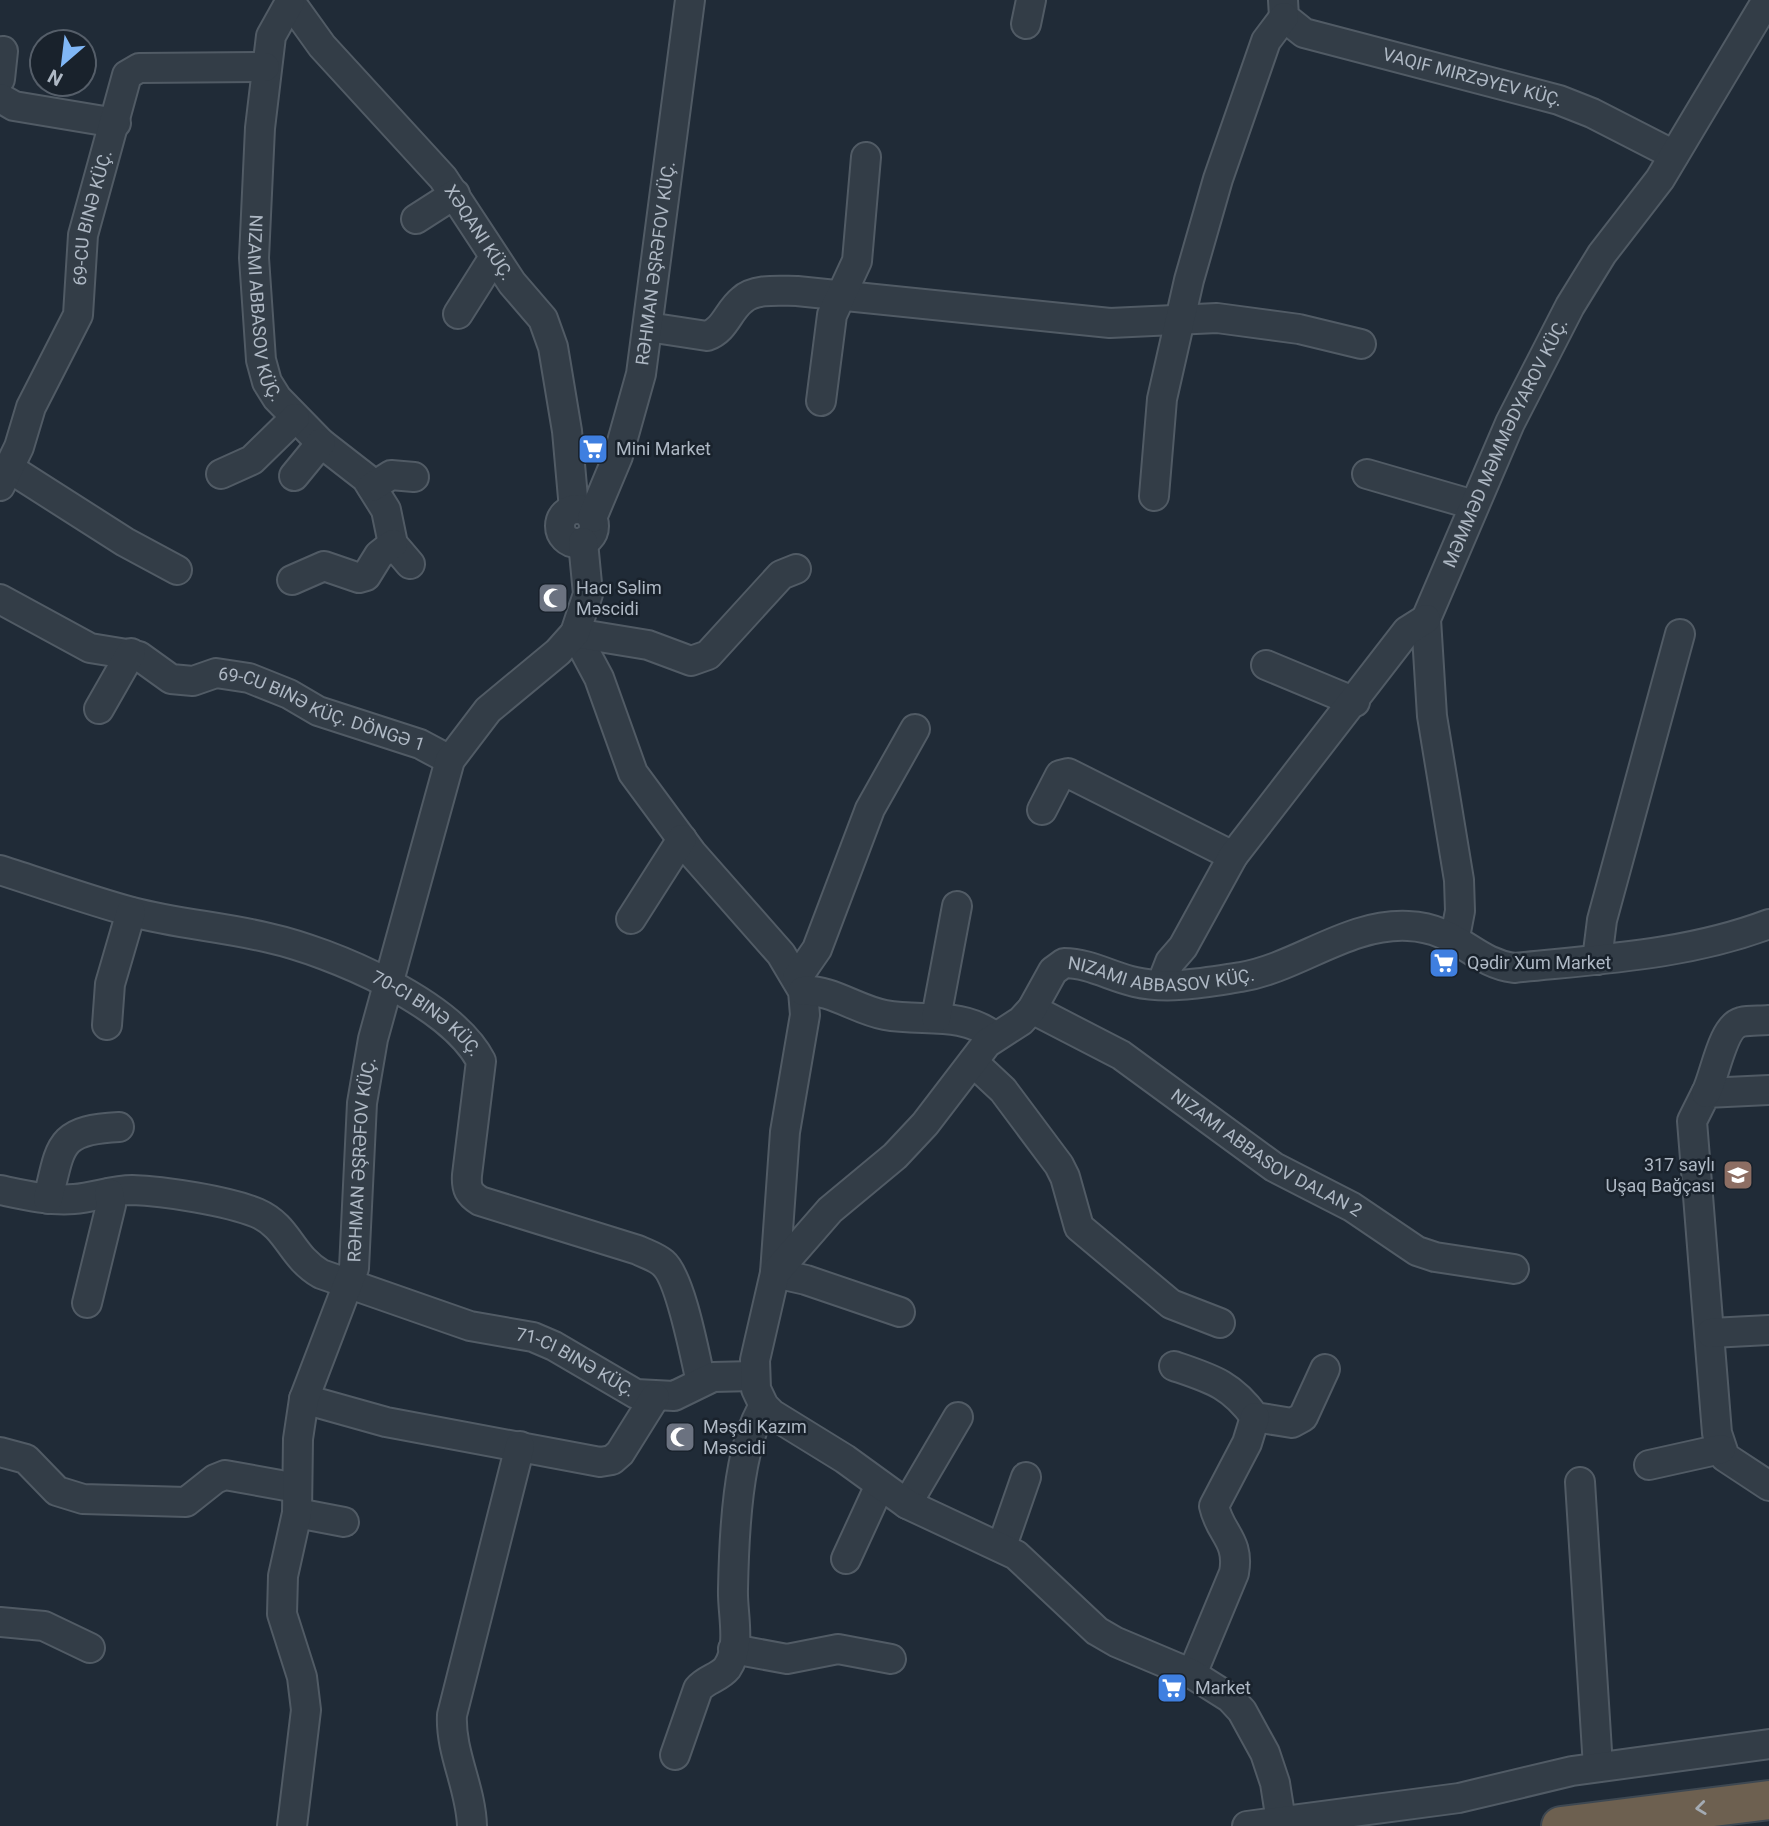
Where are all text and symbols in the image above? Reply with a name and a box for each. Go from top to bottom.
north arrow [28,28,98,98]
street label: VAQIF MIRZƏYEV KÜÇ. [1381,43,1566,111]
text: N [44,64,67,91]
street label: 69-CU BINƏ KÜÇ. [69,148,116,286]
street label: RƏHMAN ƏŞRƏFOV KÜÇ. [631,160,679,367]
street label: XƏQANI KÜÇ. [440,181,518,284]
street label: NIZAMI ABBASOV KÜÇ. [244,214,287,405]
street label: MƏMMƏD MƏMMƏDYAROV KÜÇ. [1438,315,1572,571]
supermarket icon: Mini Market [576,432,610,466]
place label: Mini Market [616,438,711,459]
place label: Hacı Səlim Məscidi [576,577,662,619]
mosque icon: Hacı Səlim Məscidi [536,581,570,615]
street label: 69-CU BINƏ KÜÇ. DÖNGƏ 1 [217,662,428,755]
supermarket icon: Qədir Xum Market [1427,946,1461,980]
street label: NIZAMI ABBASOV KÜÇ. [1067,952,1256,995]
place label: Qədir Xum Market [1467,952,1611,973]
street label: 70-CI BINƏ KÜÇ. [369,966,486,1060]
street label: RƏHMAN ƏŞRƏFOV KÜÇ. [343,1056,380,1263]
street label: NIZAMI ABBASOV DALAN 2 [1167,1084,1366,1221]
place label: 317 saylı Uşaq Bağçası [1605,1154,1715,1196]
school or university icon: 317 saylı Uşaq Bağçası [1721,1158,1755,1192]
street label: 71-CI BINƏ KÜÇ. [514,1323,639,1401]
place label: Məşdi Kazım Məscidi [703,1416,807,1458]
mosque icon: Məşdi Kazım Məscidi [663,1420,697,1454]
supermarket icon: Market [1155,1671,1189,1705]
place label: Market [1195,1677,1251,1698]
one-way arrow [1695,1801,1707,1816]

